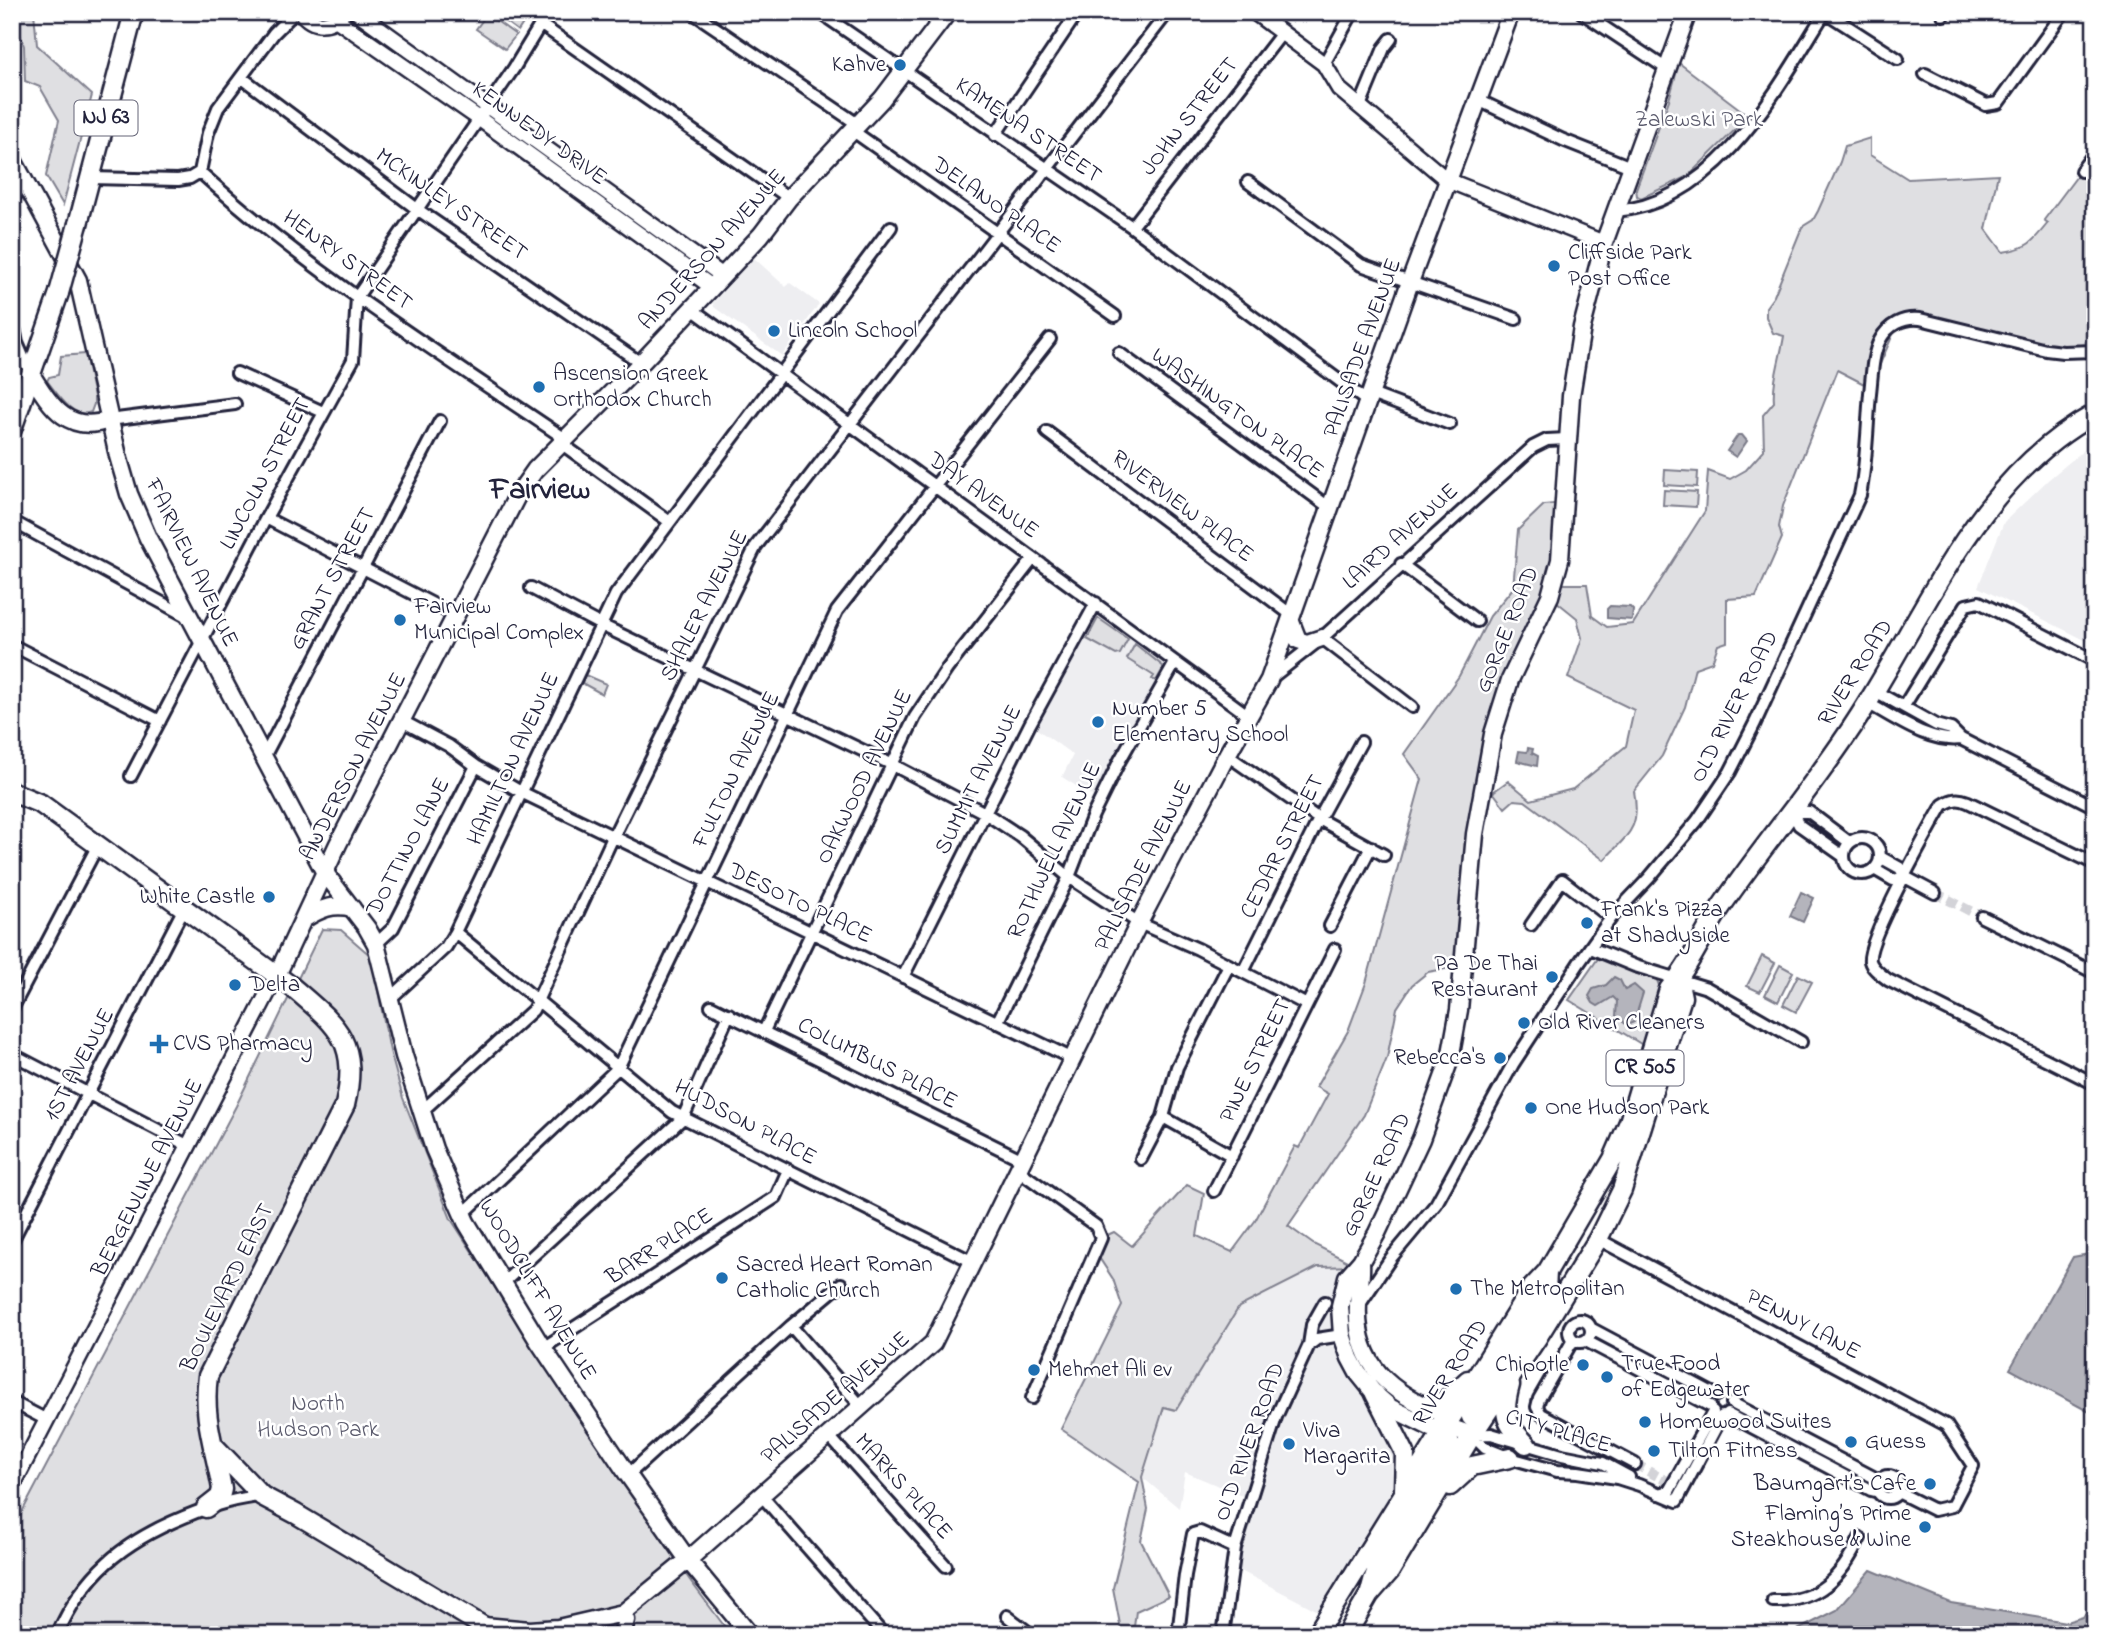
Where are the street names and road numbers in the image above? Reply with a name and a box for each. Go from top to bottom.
street label: JOHN STREET [1133,51,1247,183]
street label: KAMENA STREET [948,70,1108,192]
street label: KENNEDY DRIVE [465,74,613,194]
road number: NJ 63 [74,100,138,136]
street label: MCKINLEY STREET [368,140,534,270]
street label: DELANO PLACE [924,149,1067,263]
street label: ANDERSON AVENUE [631,162,795,338]
street label: HENRY STREET [275,203,419,319]
street label: PALISADE AVENUE [1315,254,1411,442]
street label: WASHINGTON PLACE [1144,340,1330,488]
street label: LINCOLN STREET [212,392,320,556]
street label: RIVERVIEW PLACE [1104,443,1260,571]
street label: DAY AVENUE [920,444,1045,548]
street label: FAIRVIEW AVENUE [135,472,246,653]
street label: LAIRD AVENUE [1336,476,1466,598]
street label: GRANT STREET [281,502,385,656]
street label: SHALER AVENUE [653,524,757,688]
street label: GORGE ROAD [1468,562,1548,698]
street label: RIVER ROAD [1810,613,1902,733]
street label: OLD RIVER ROAD [1682,625,1788,789]
street label: ANDERSON AVENUE [292,667,416,867]
street label: HAMILTON AVENUE [459,667,569,851]
street label: OAKWOOD AVENUE [808,684,922,870]
street label: FULTON AVENUE [684,686,789,855]
street label: SUMMIT AVENUE [927,699,1031,861]
street label: ROTHWELL AVENUE [999,757,1111,945]
street label: CEDAR STREET [1232,769,1334,925]
street label: DOTTINO LANE [358,772,459,923]
street label: PALISADE AVENUE [1087,775,1201,957]
street label: DESOTO PLACE [722,855,877,953]
street label: PINE STREET [1212,993,1300,1129]
street label: 1ST AVENUE [36,1003,124,1127]
street label: COLUMBUS PLACE [791,1009,963,1119]
road number: CR 505 [1606,1050,1684,1086]
street label: HUDSON PLACE [668,1072,822,1174]
street label: BERGENLINE AVENUE [83,1073,212,1284]
street label: GORGE ROAD [1334,1107,1420,1243]
street label: WOODCLIFF AVENUE [470,1193,604,1387]
street label: BOULEVARD EAST [172,1198,283,1379]
street label: BARR PLACE [599,1200,720,1295]
street label: PENNY LANE [1740,1281,1866,1369]
street label: RIVER ROAD [1405,1313,1497,1433]
street label: PALISADE AVENUE [754,1324,918,1472]
street label: OLD RIVER ROAD [1206,1358,1294,1526]
street label: CITY PLACE [1501,1401,1615,1463]
street label: MARKS PLACE [846,1426,960,1548]

